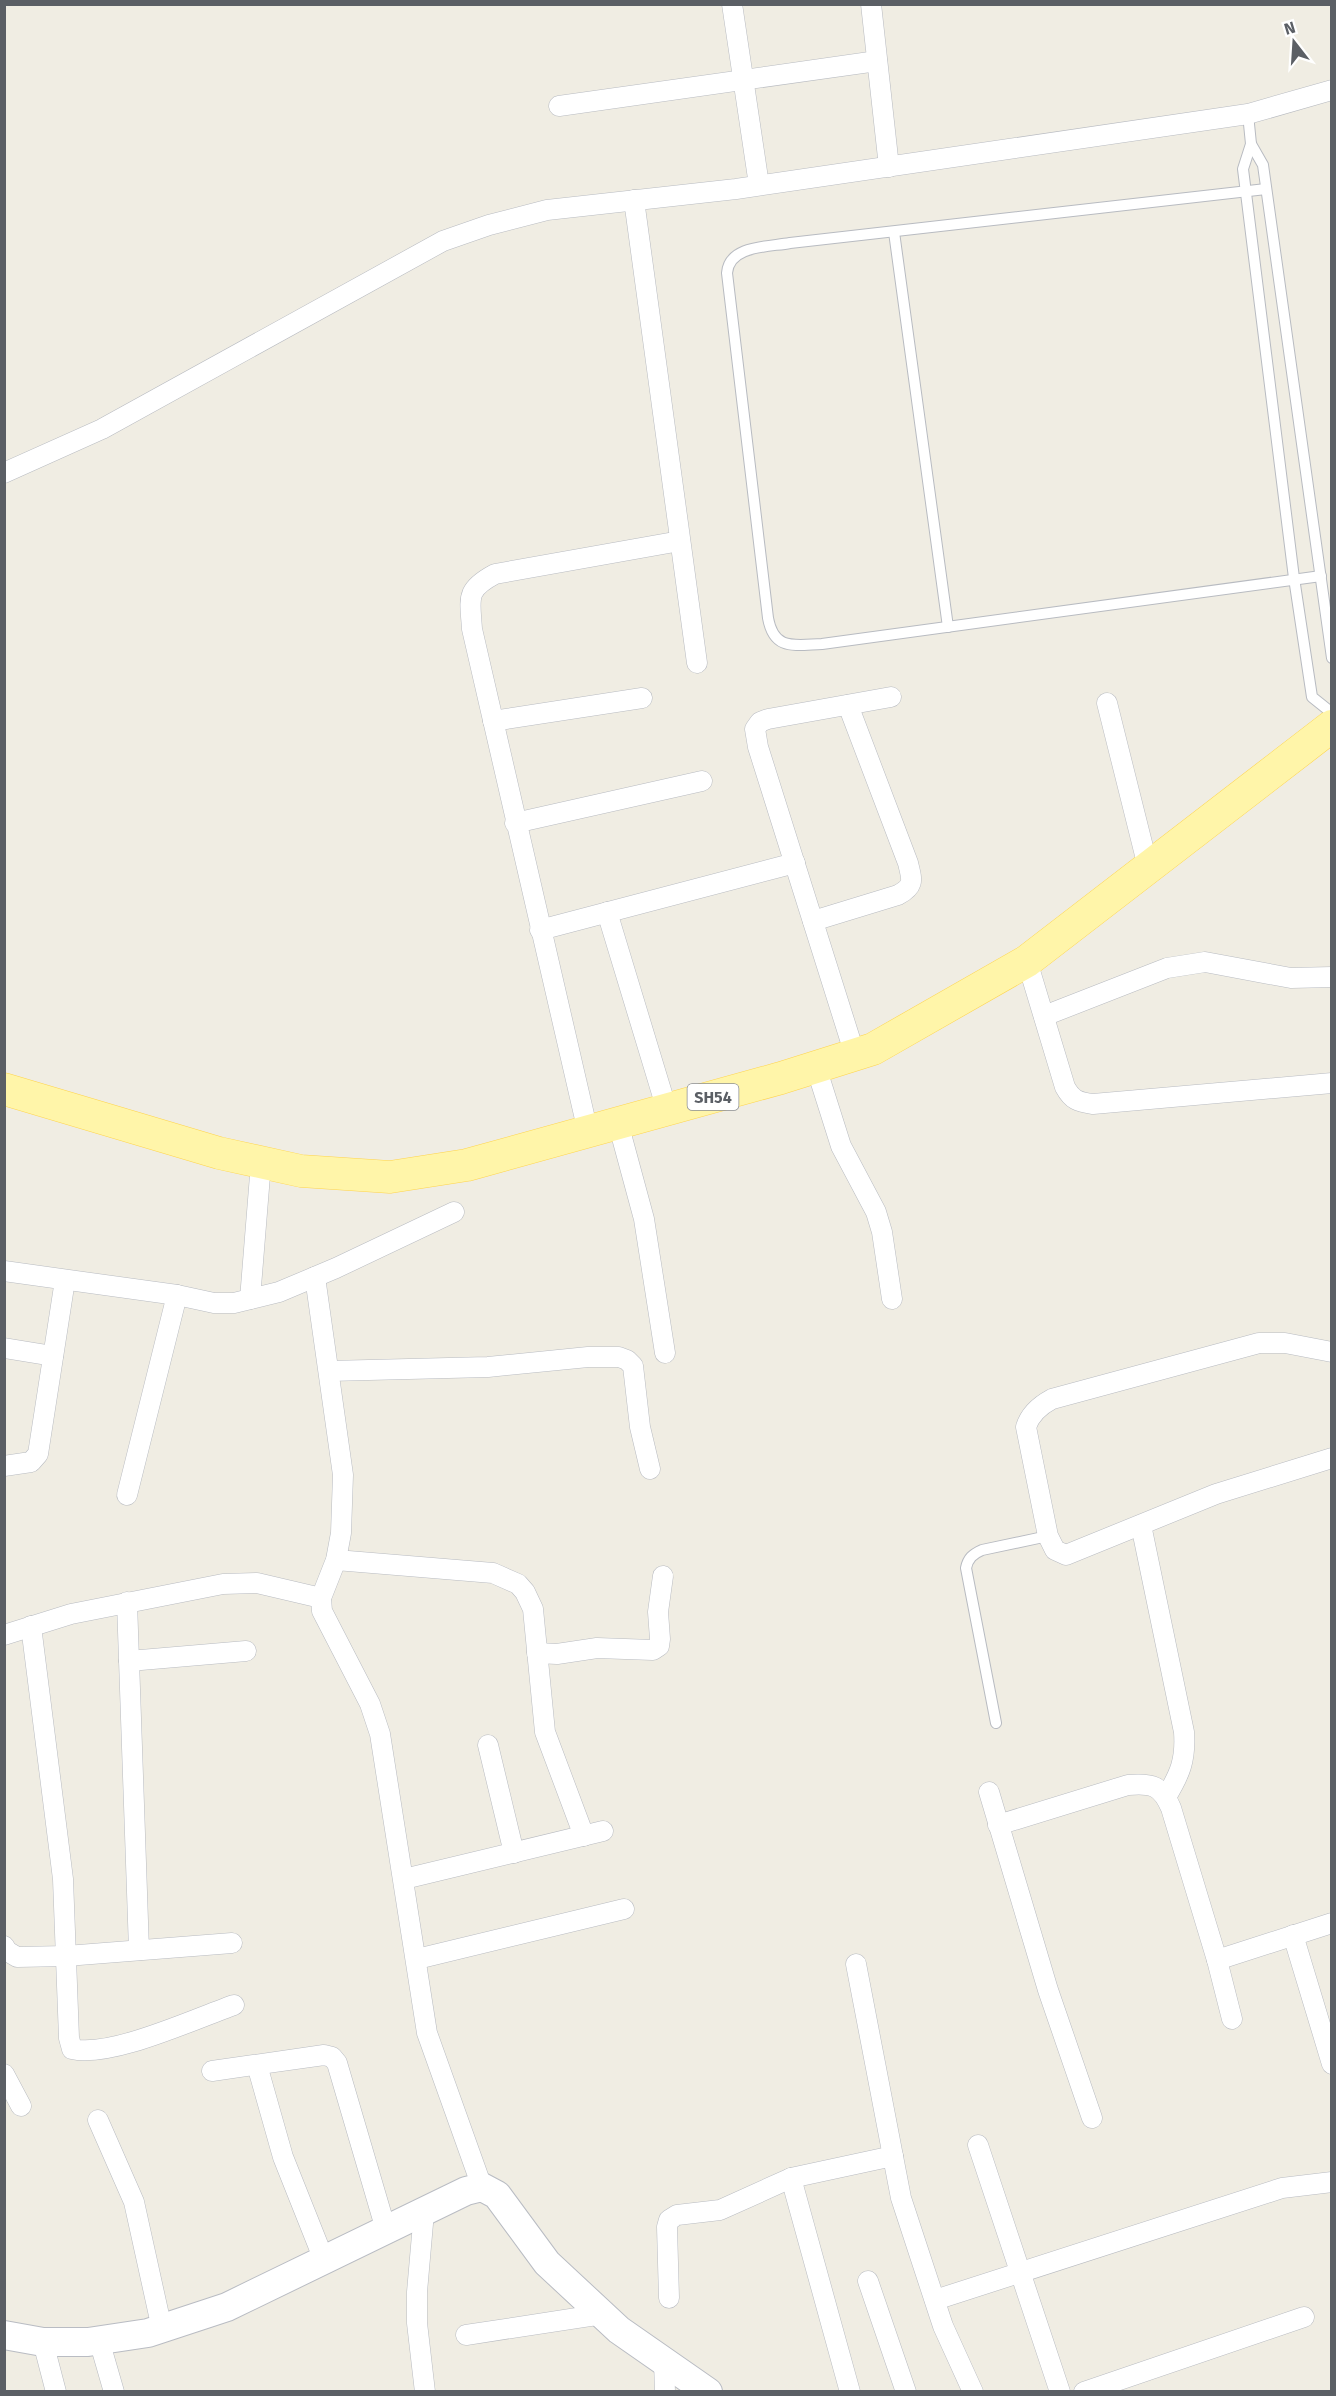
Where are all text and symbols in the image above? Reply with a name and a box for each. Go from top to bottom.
north arrow [1264,12,1324,72]
text: N [1282,17,1298,39]
road number: SH54 [688,1084,738,1110]

